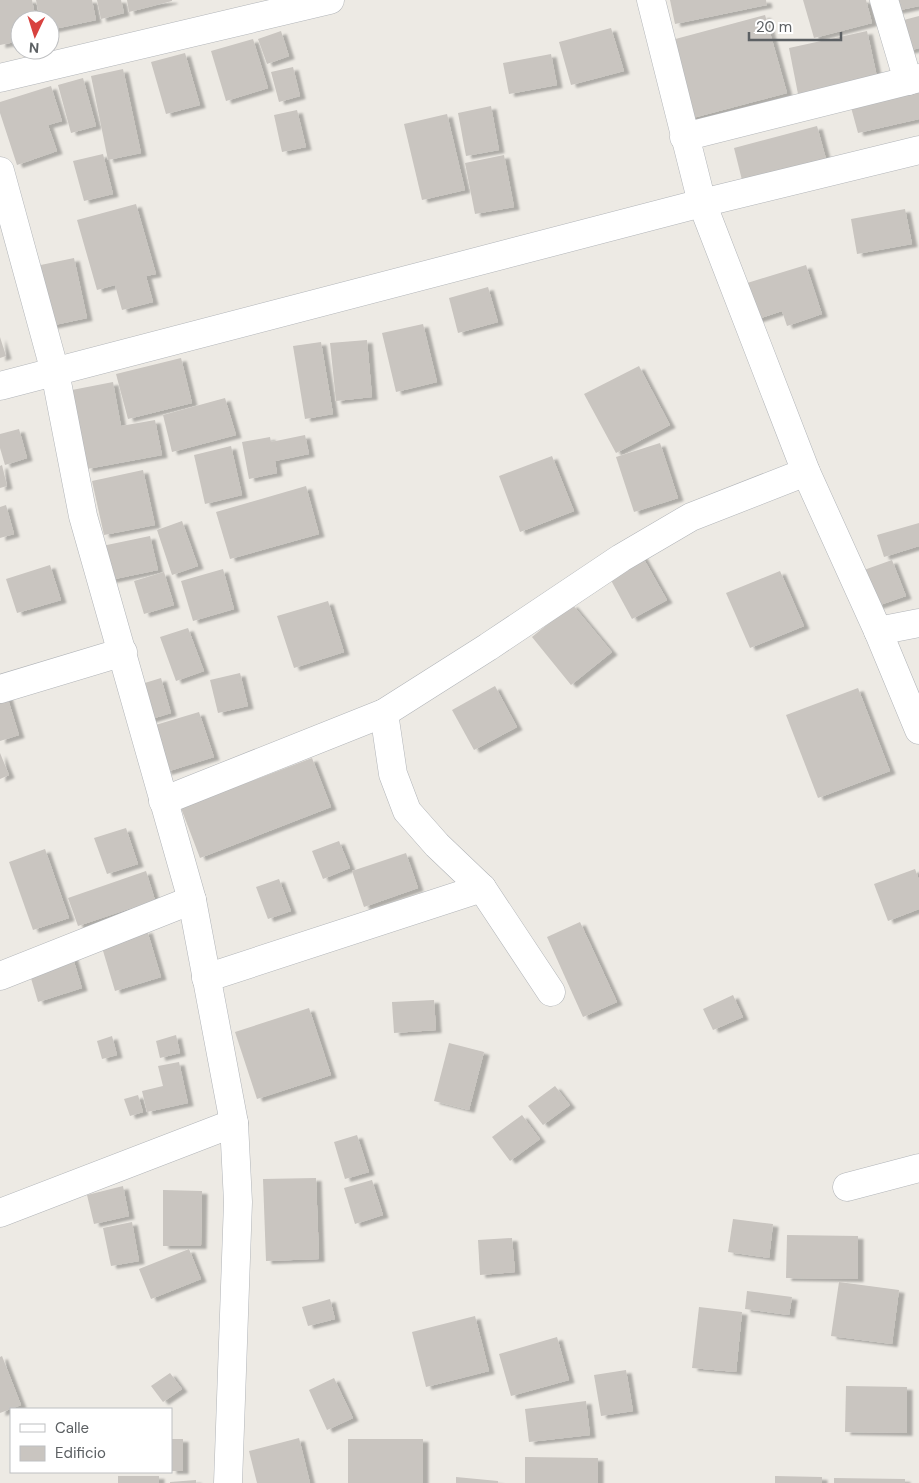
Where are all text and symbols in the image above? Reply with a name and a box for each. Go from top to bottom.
north arrow [10,10,60,60]
scale bar [749,10,842,42]
text: 20 m [756,17,792,37]
text: N [28,39,40,57]
legend [10,1408,172,1473]
text: Calle [55,1418,89,1438]
text: Edificio [55,1443,106,1463]

